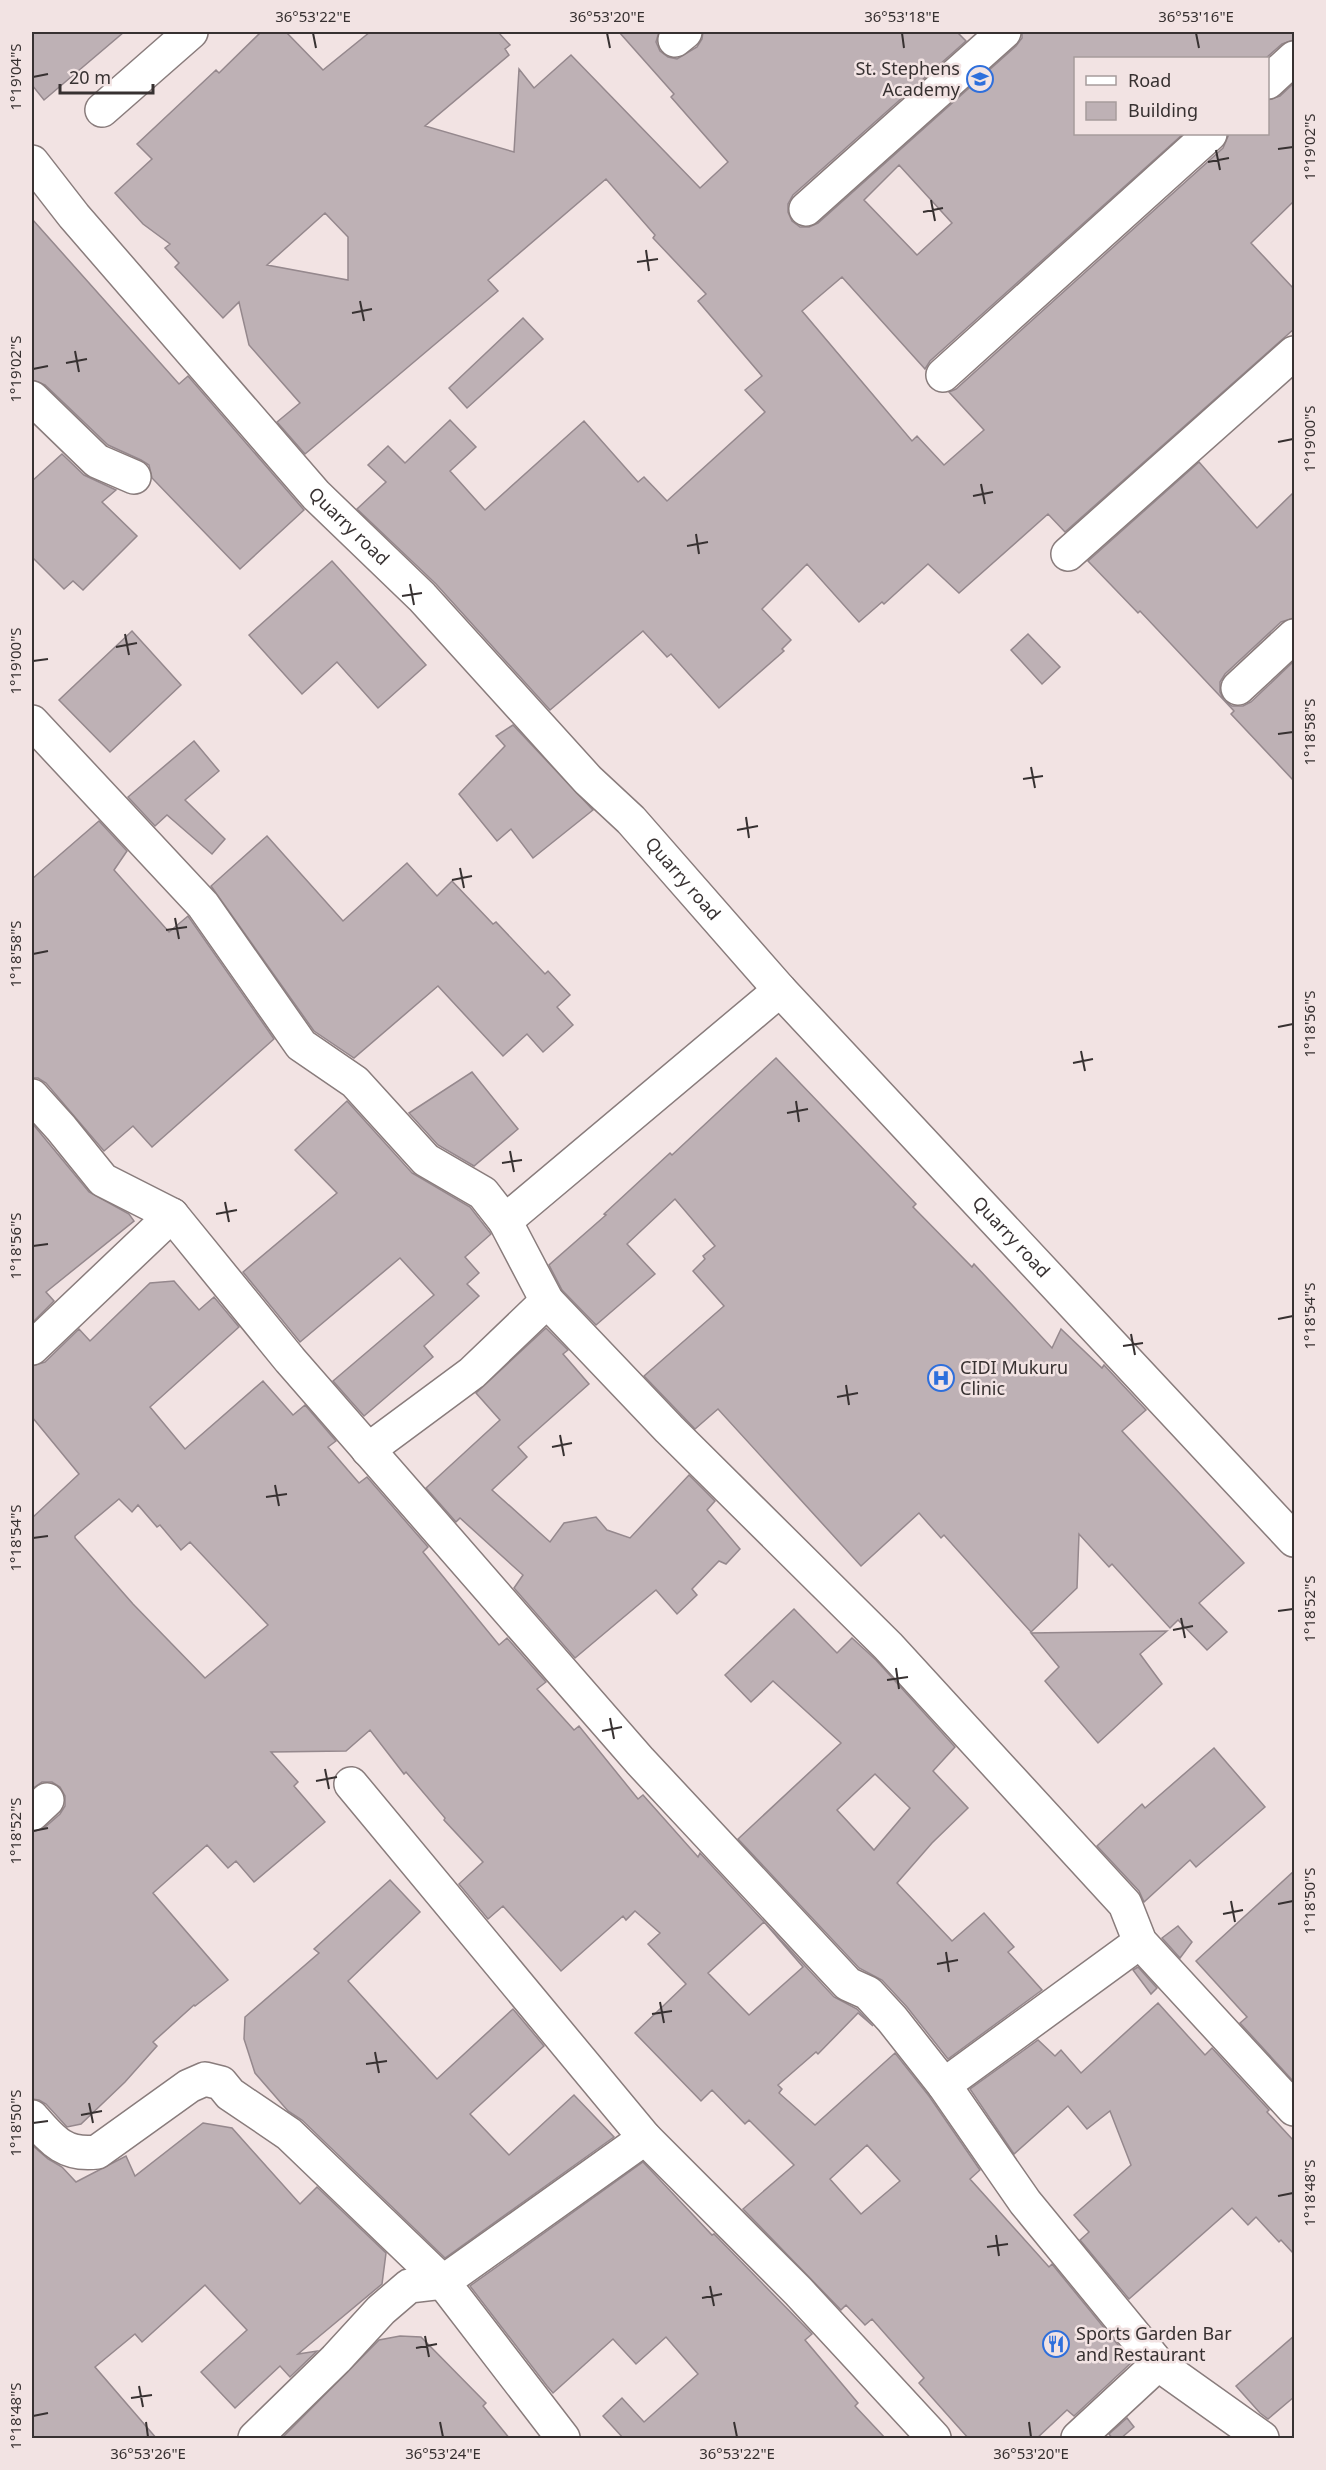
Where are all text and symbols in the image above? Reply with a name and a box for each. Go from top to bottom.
text: 36°53'22"E [275,6,351,26]
text: 36°53'20"E [569,6,645,26]
text: 36°53'18"E [864,6,940,26]
text: 36°53'16"E [1158,6,1234,26]
text: 1°19'04"S [5,43,25,111]
place label: St. Stephens Academy [855,56,961,101]
scale bar [60,57,153,95]
legend [1074,57,1269,135]
school or university icon: St. Stephens Academy [965,64,995,94]
text: 20 m [69,65,111,89]
text: Road [1128,68,1171,92]
text: Building [1128,98,1198,122]
text: 1°19'02"S [1299,113,1319,181]
text: 1°19'02"S [5,335,25,403]
text: 1°19'00"S [1299,405,1319,473]
street label: Quarry road [304,481,395,570]
text: 1°19'00"S [5,627,25,695]
text: 1°18'58"S [1299,698,1319,766]
street label: Quarry road [640,832,726,925]
text: 1°18'58"S [5,920,25,988]
text: 1°18'56"S [1299,990,1319,1058]
street label: Quarry road [968,1191,1056,1282]
text: 1°18'56"S [5,1212,25,1280]
text: 1°18'54"S [1299,1282,1319,1350]
place label: CIDI Mukuru Clinic [960,1355,1068,1400]
hospital icon: CIDI Mukuru Clinic [926,1363,956,1393]
text: 1°18'54"S [5,1504,25,1572]
text: 1°18'52"S [1299,1575,1319,1643]
text: 1°18'52"S [5,1797,25,1865]
text: 1°18'50"S [1299,1867,1319,1935]
text: 1°18'50"S [5,2089,25,2157]
text: 1°18'48"S [1299,2159,1319,2227]
place label: Sports Garden Bar and Restaurant [1076,2321,1232,2366]
restaurant icon: Sports Garden Bar and Restaurant [1041,2329,1071,2359]
text: 1°18'48"S [5,2382,25,2450]
text: 36°53'26"E [110,2443,186,2463]
text: 36°53'24"E [405,2443,481,2463]
text: 36°53'22"E [699,2443,775,2463]
text: 36°53'20"E [993,2443,1069,2463]

